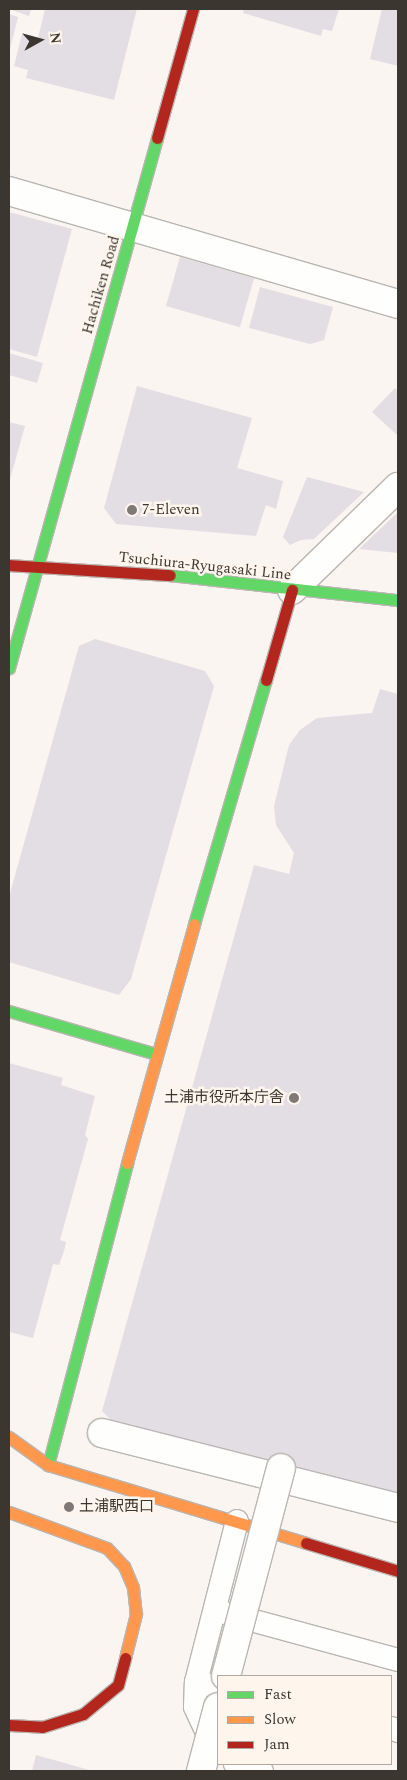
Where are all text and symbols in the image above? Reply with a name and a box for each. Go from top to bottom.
north arrow [15,15,65,65]
text: N [44,31,67,45]
street label: Hachiken Road [78,234,124,336]
place label: 7-Eleven [142,501,200,519]
marker: 7-Eleven [126,504,138,516]
street label: Tsuchiura-Ryugasaki Line [118,548,292,584]
place label: 土浦市役所本庁舎 [164,1089,284,1107]
marker: 土浦市役所本庁舎 [288,1092,300,1104]
place label: 土浦駅西口 [79,1498,154,1516]
marker: 土浦駅西口 [63,1501,75,1513]
legend [217,1675,392,1765]
text: Fast [264,1683,292,1706]
text: Slow [264,1708,296,1731]
text: Jam [264,1733,290,1756]

